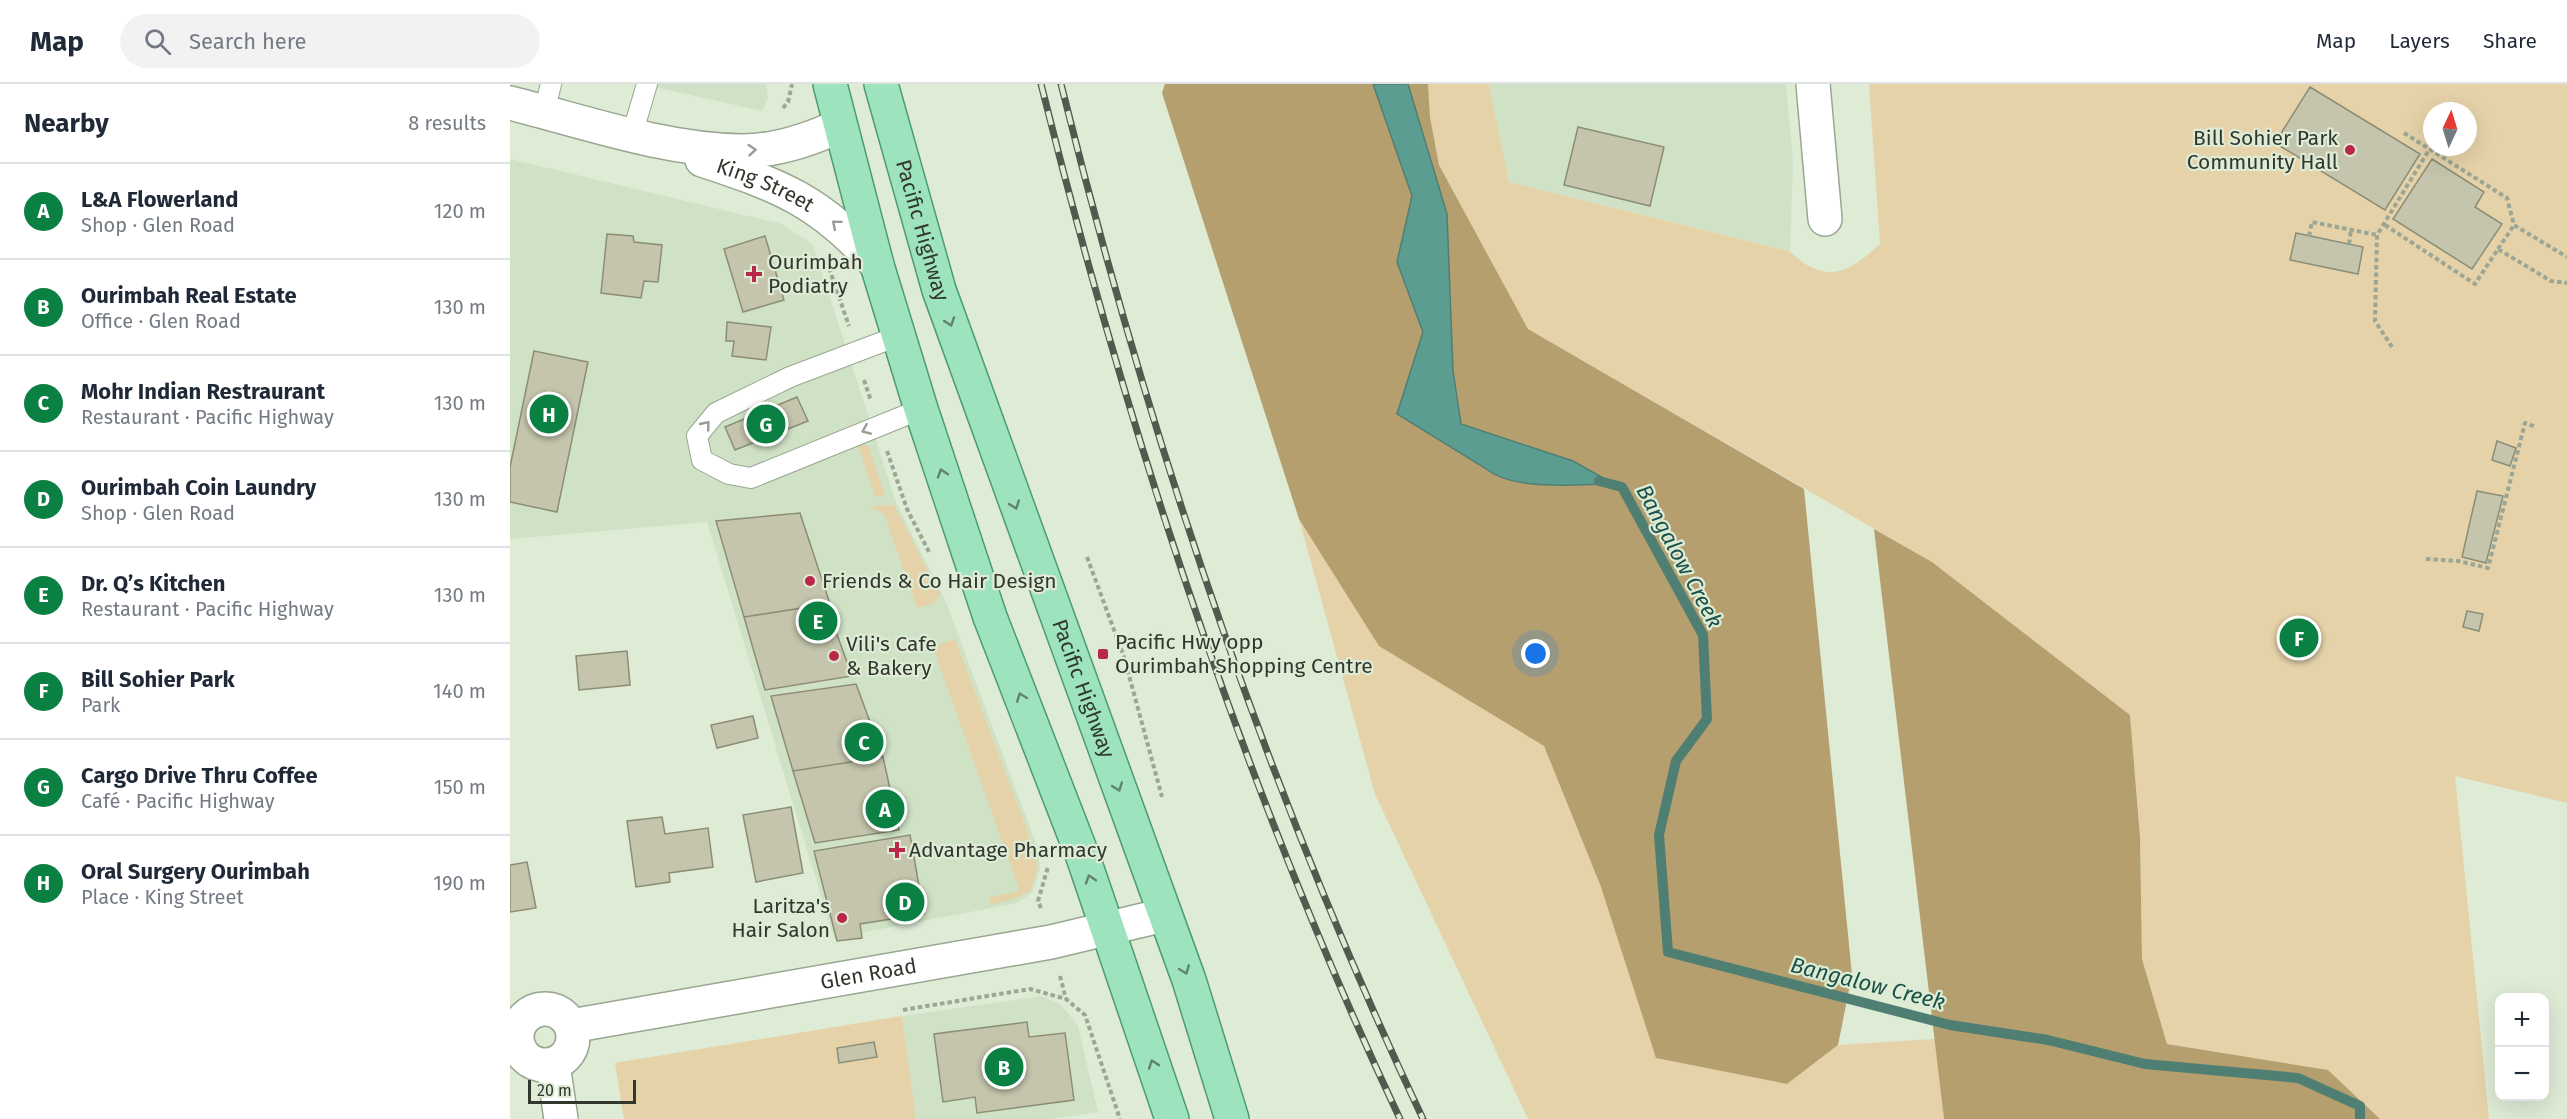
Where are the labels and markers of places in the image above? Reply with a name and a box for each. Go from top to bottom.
place label: Bill Sohier Park Community Hall [2187,125,2338,175]
marker: Bill Sohier Park Community Hall [2343,143,2357,157]
place label: Ourimbah Podiatry [768,249,863,299]
marker: Ourimbah Podiatry [745,265,763,283]
pin: H [530,392,568,436]
pin: G [746,402,786,446]
place label: Friends & Co Hair Design [822,568,1057,594]
marker: Friends & Co Hair Design [803,574,817,588]
pin: E [798,598,838,644]
pin: F [2280,616,2318,660]
place label: Pacific Hwy opp Ourimbah Shopping Centre [1115,629,1373,679]
place label: Vili's Cafe & Bakery [846,631,937,681]
marker: Pacific Hwy opp Ourimbah Shopping Centre [1096,647,1110,661]
marker: Vili's Cafe & Bakery [827,649,841,663]
pin: C [844,720,884,764]
pin: A [866,786,904,832]
place label: Advantage Pharmacy [909,837,1108,863]
marker: Advantage Pharmacy [890,843,904,857]
pin: D [886,880,924,924]
place label: Laritza's Hair Salon [731,893,830,943]
marker: Laritza's Hair Salon [835,911,849,925]
pin: B [984,1044,1024,1090]

